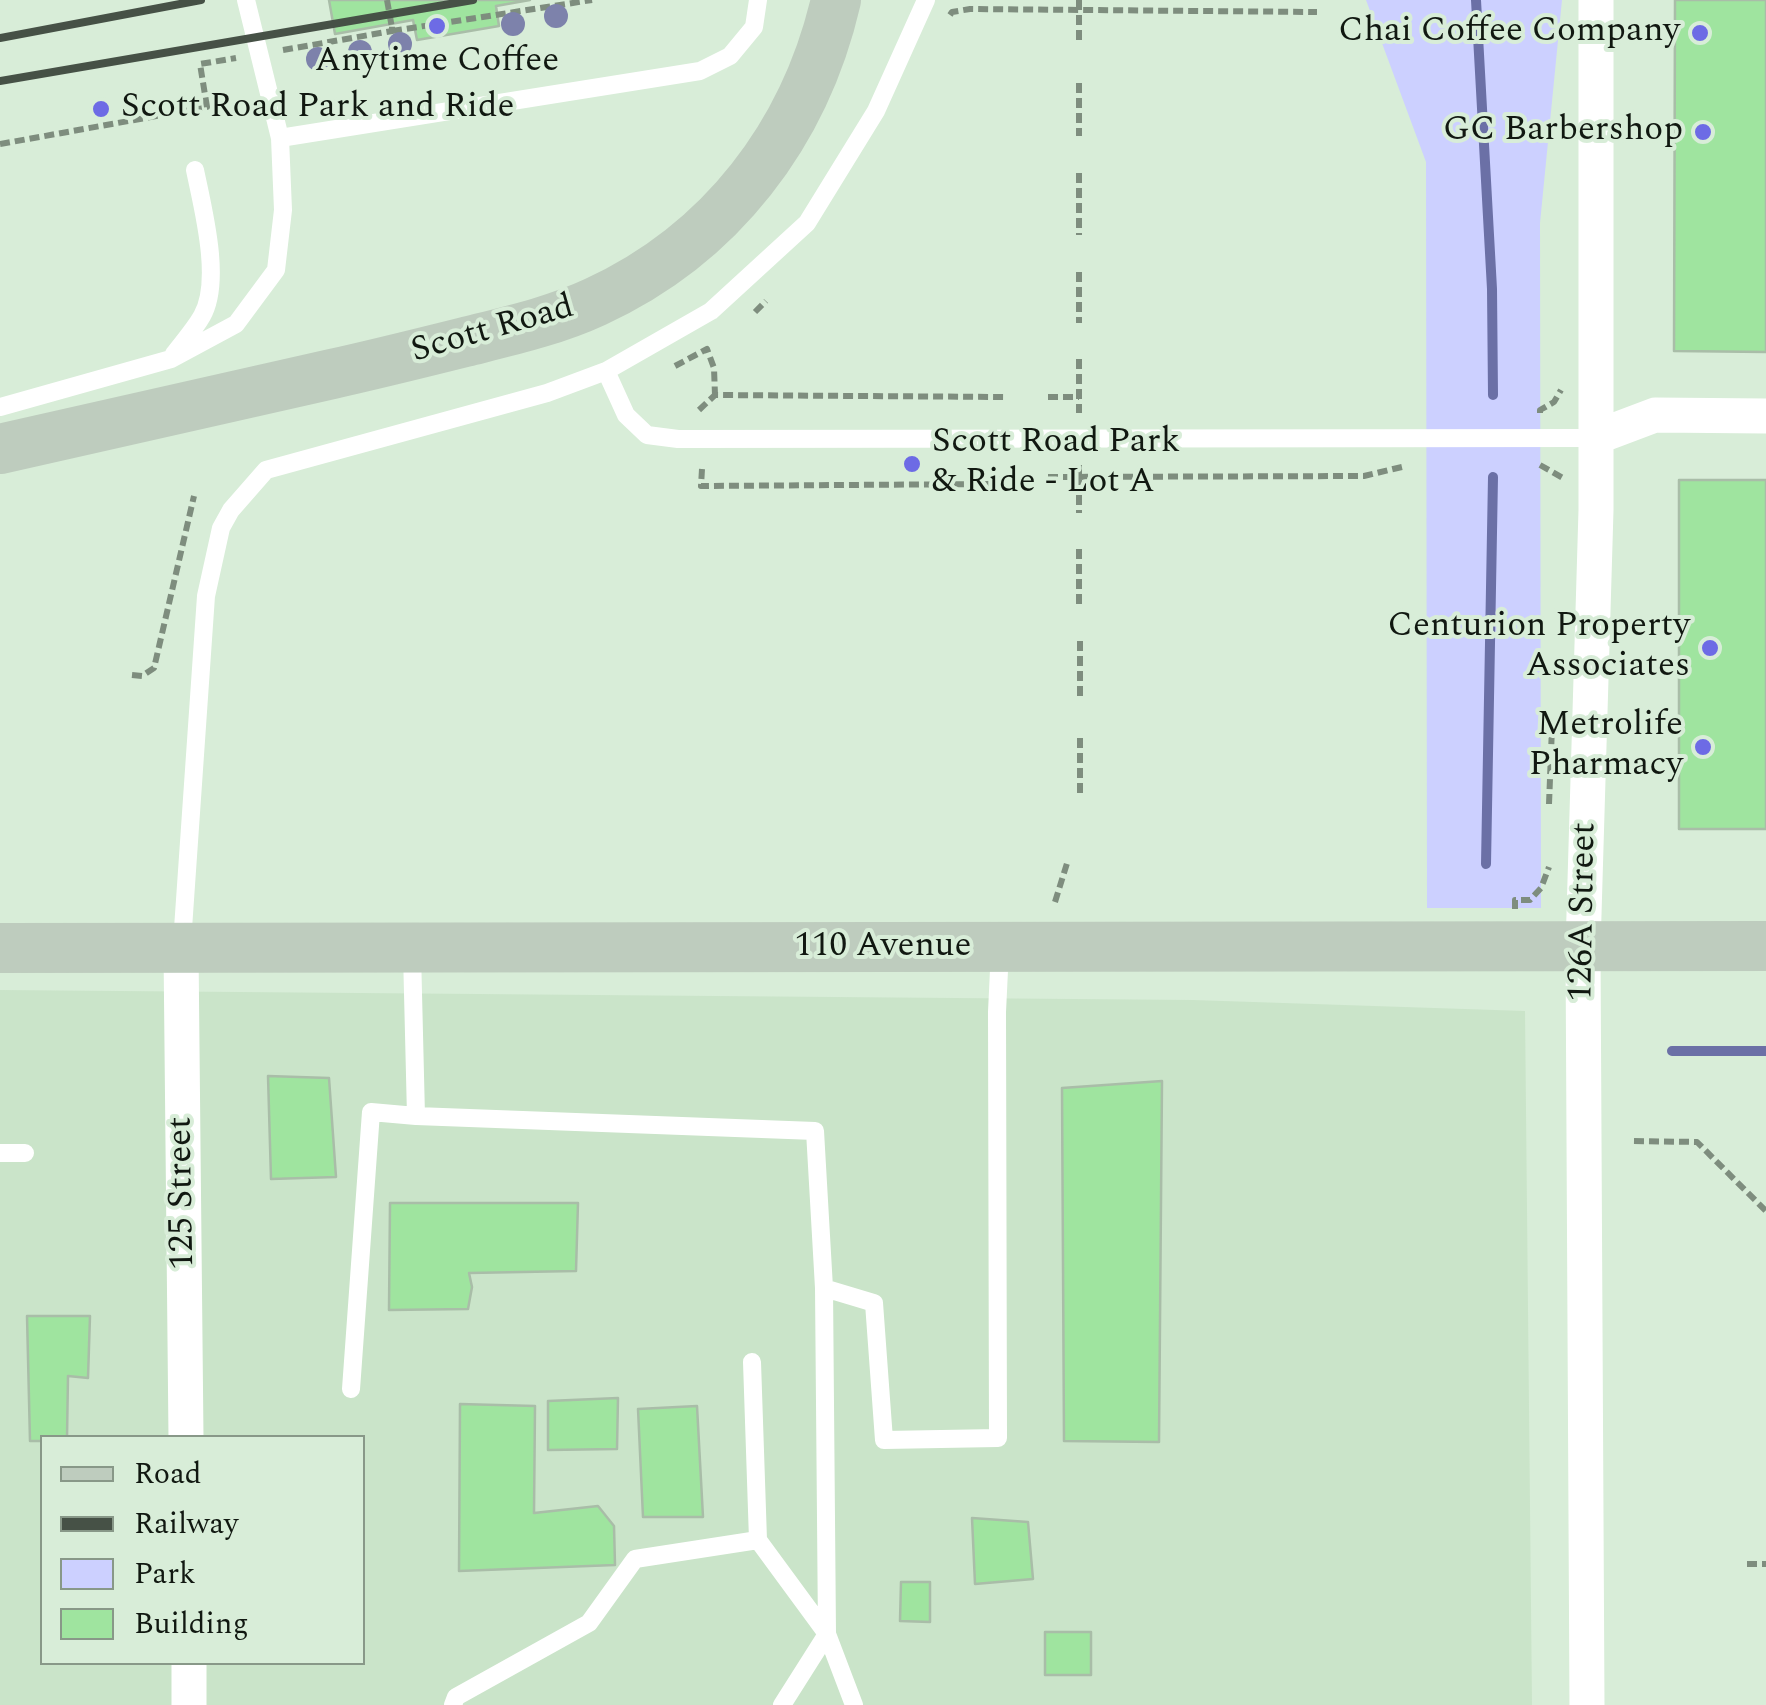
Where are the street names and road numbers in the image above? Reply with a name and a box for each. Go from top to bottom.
street label: Scott Road [407,288,579,374]
street label: 126A Street [1562,822,1608,1002]
street label: 110 Avenue [795,927,971,969]
street label: 125 Street [162,1116,206,1270]

